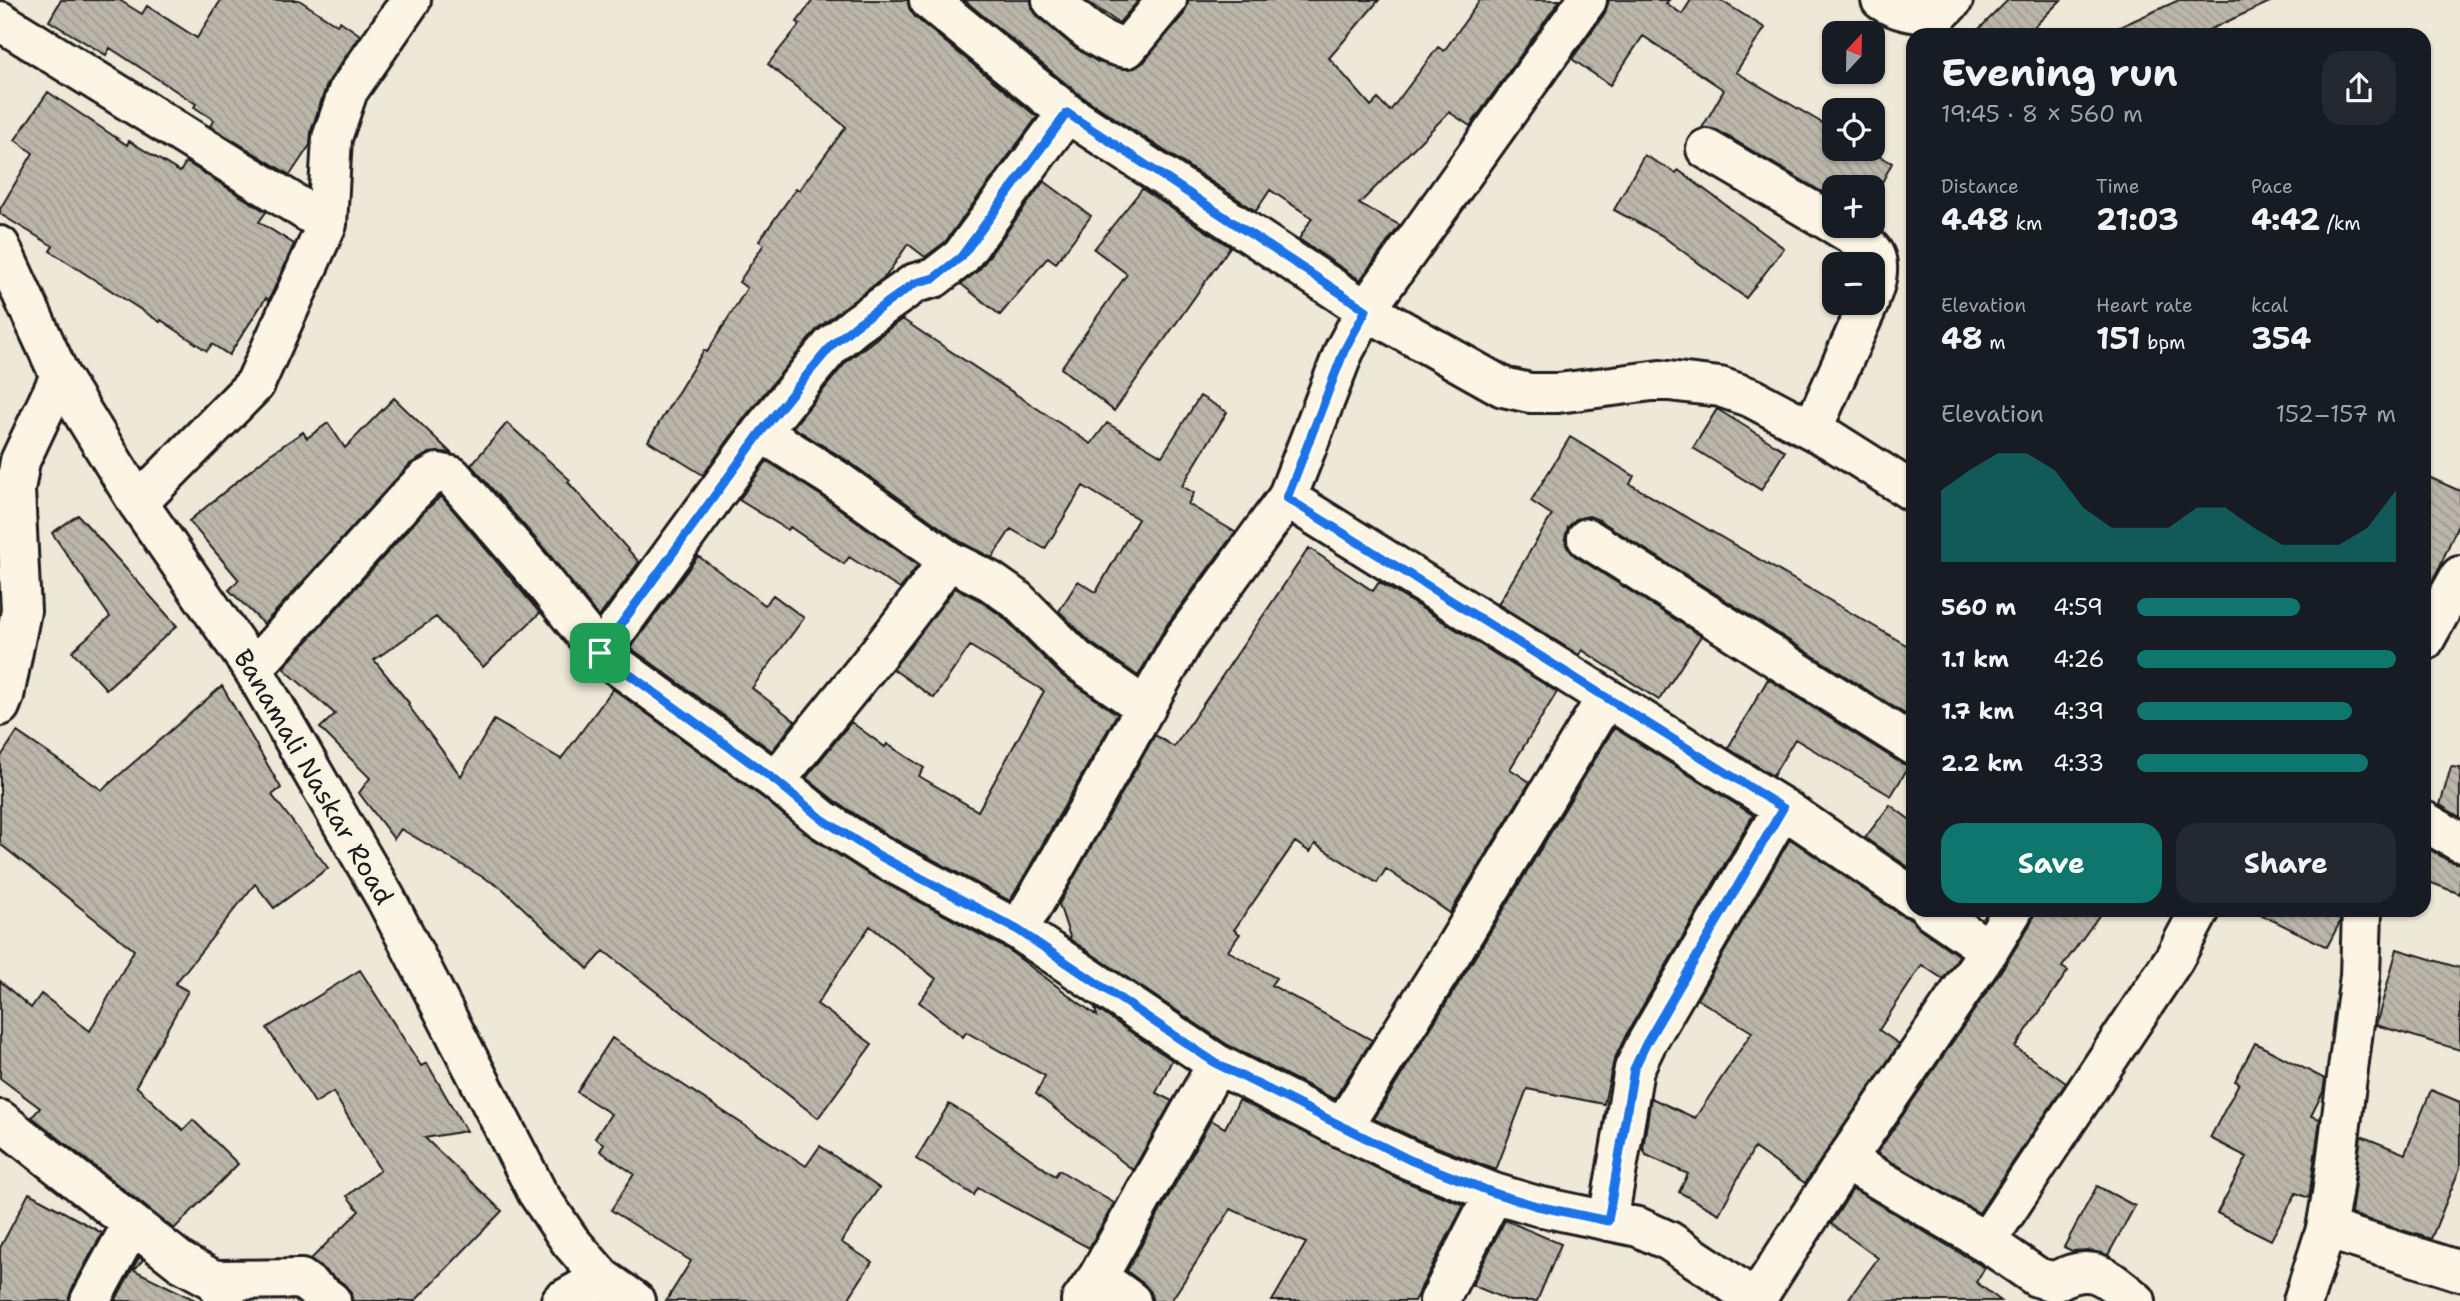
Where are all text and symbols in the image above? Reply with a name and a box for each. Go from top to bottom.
north arrow [1822,21,1885,84]
map controls [1822,21,1885,315]
text: Evening run [1941,47,2178,98]
button: share [2322,51,2396,125]
button: locate [1822,98,1885,161]
text: 19:45 · 8 × 560 m [1941,99,2143,129]
text: Distance [1941,174,2019,199]
text: Time [2096,174,2140,199]
text: Pace [2251,174,2293,199]
button: + [1822,175,1885,238]
text: 4.48 [1941,199,2009,240]
text: 21:03 [2096,199,2179,240]
text: 4:42 [2251,199,2320,240]
text: km [2009,211,2042,236]
text: /km [2320,211,2361,236]
button: − [1822,252,1885,315]
text: Elevation [1941,293,2026,318]
text: Heart rate [2096,293,2193,318]
text: kcal [2251,293,2288,318]
text: 48 [1941,318,1983,359]
text: 151 [2096,318,2141,359]
text: 354 [2251,318,2311,359]
text: m [1983,330,2006,355]
text: bpm [2141,330,2185,355]
text: Elevation [1941,399,2044,429]
text: 152–157 m [2276,399,2396,429]
text: 560 m [1941,592,2016,622]
text: 4:59 [2053,592,2103,622]
pin [570,623,630,683]
icon: arrive [581,634,619,672]
street label: Banamali Naskar Road [227,642,403,911]
text: 1.1 km [1941,644,2009,674]
text: 4:26 [2053,644,2104,674]
text: 1.7 km [1941,696,2014,726]
text: 4:39 [2053,696,2104,726]
text: 2.2 km [1941,748,2023,778]
text: 4:33 [2053,748,2104,778]
button: Save [1941,823,2162,903]
button: Share [2176,823,2396,903]

